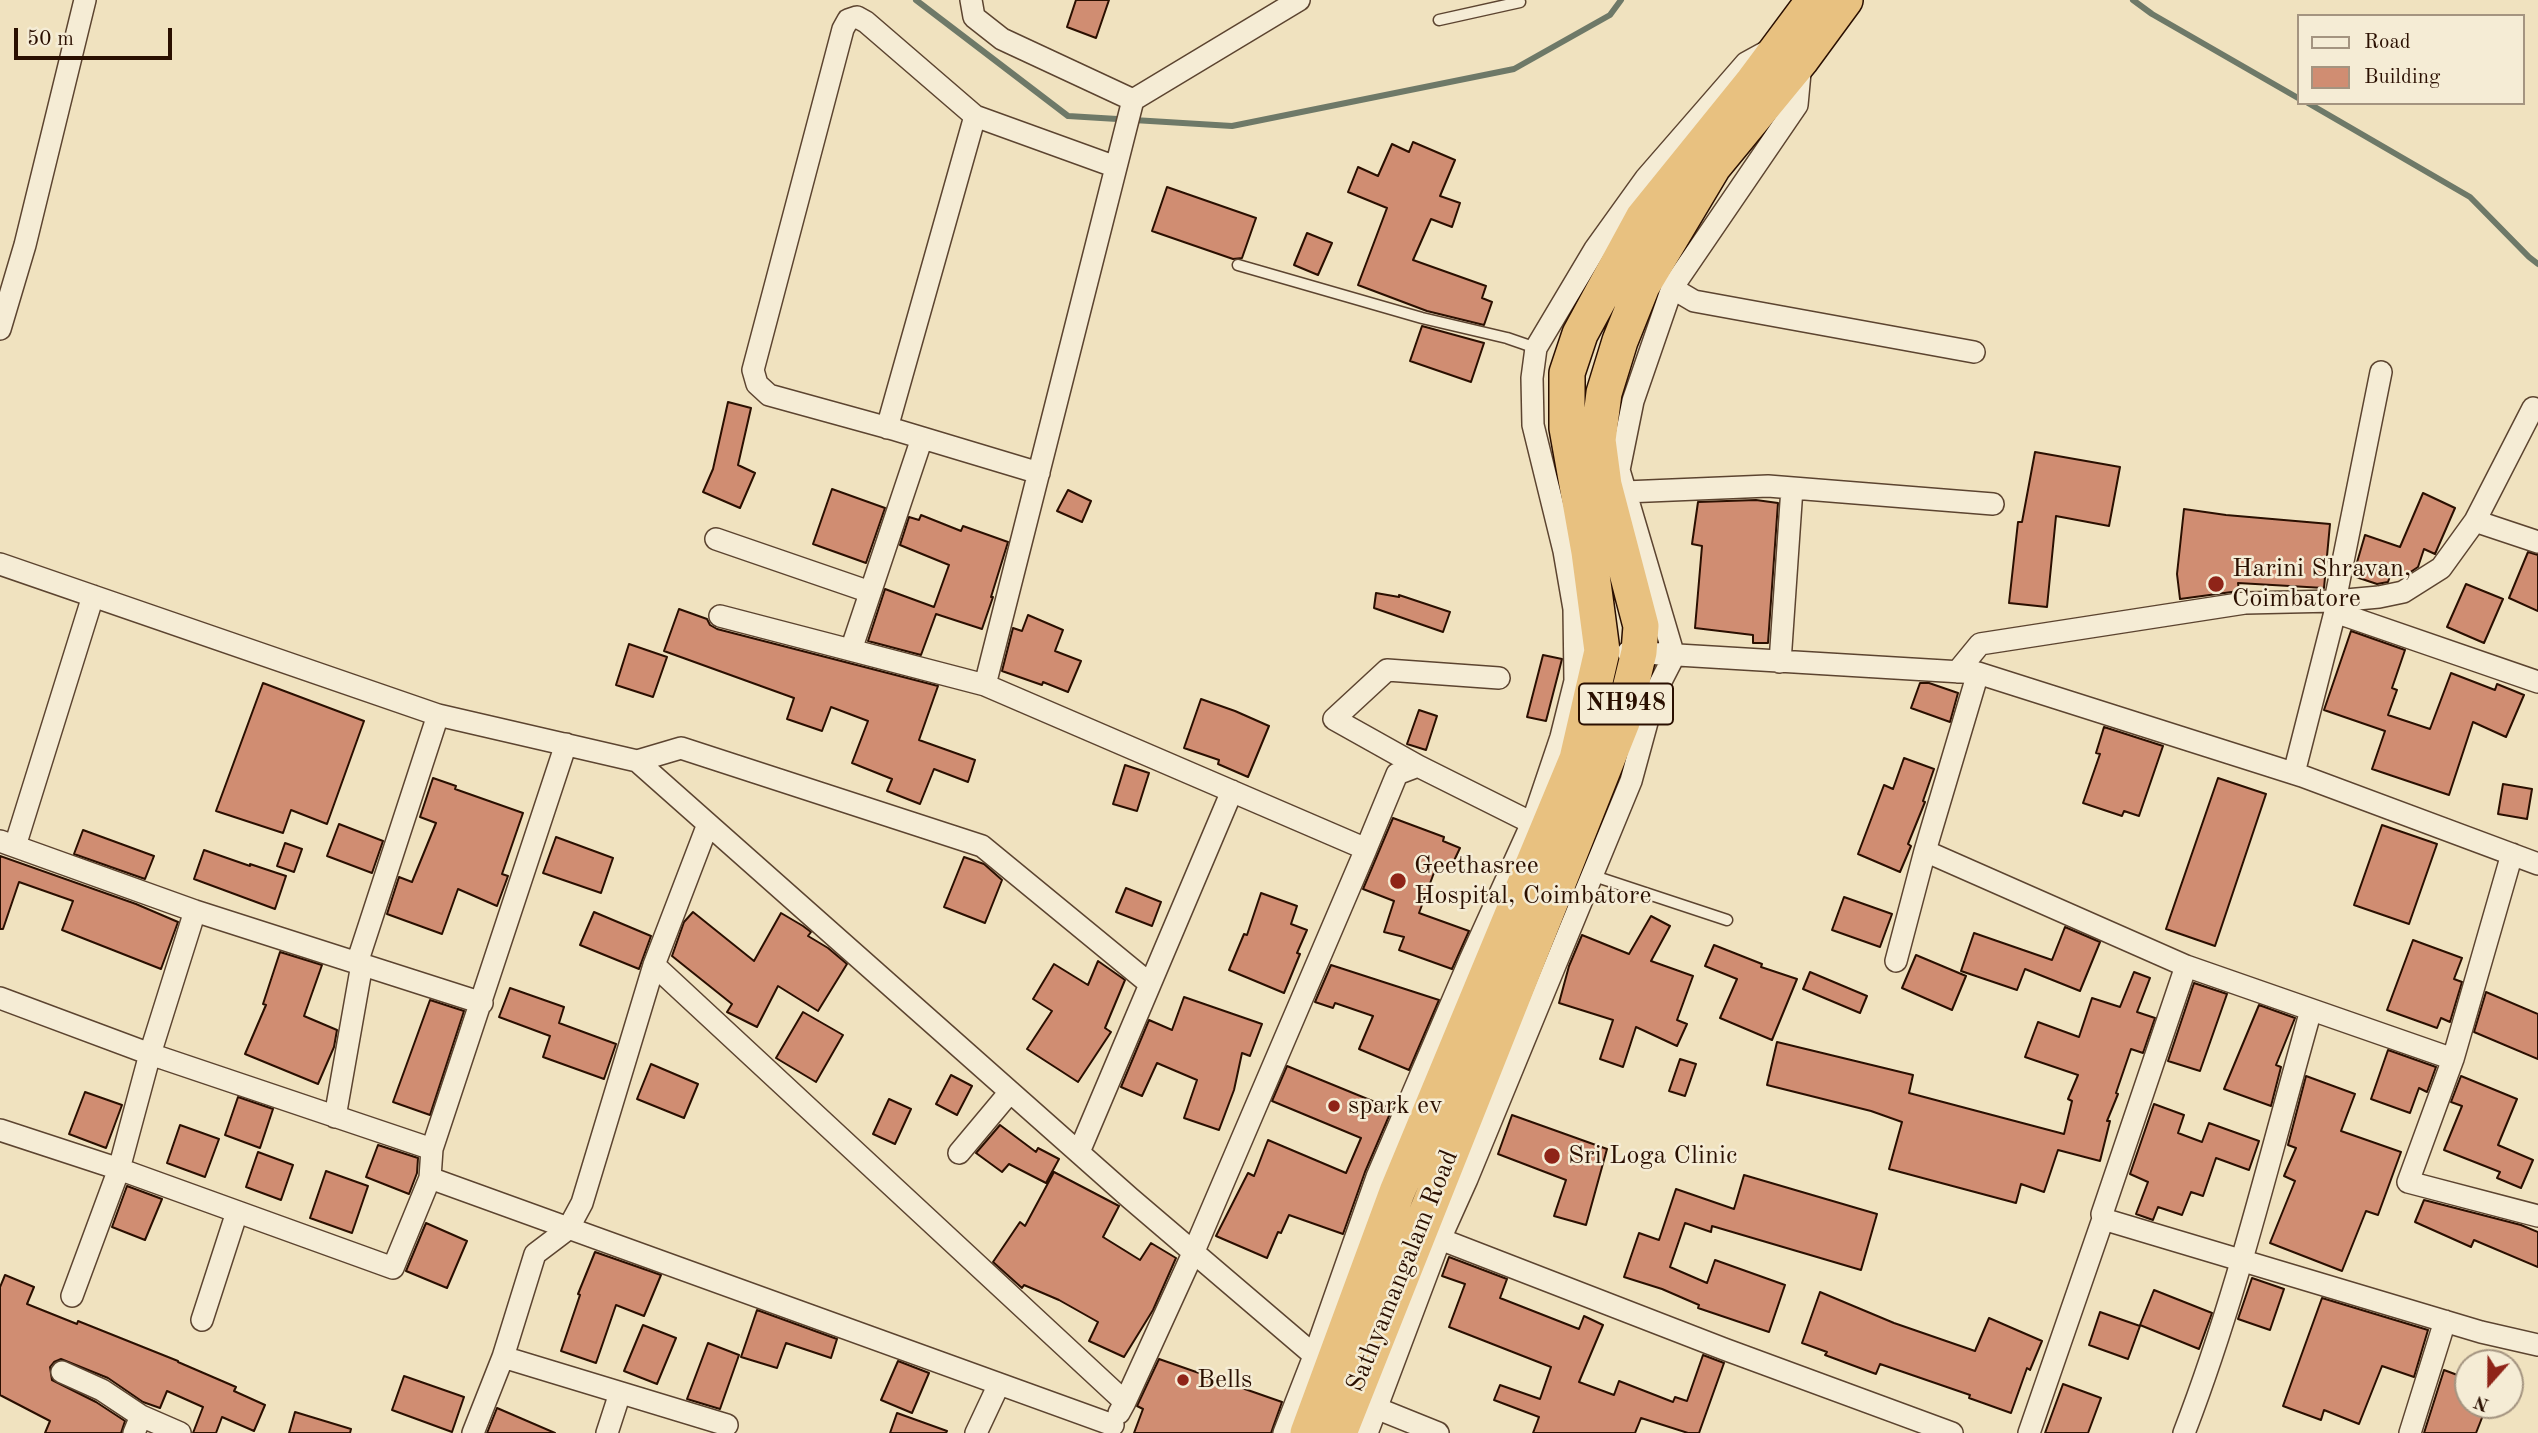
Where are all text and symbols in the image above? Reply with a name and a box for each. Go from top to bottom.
scale bar [18,14,175,58]
legend [2296,14,2524,105]
text: 50 m [27,29,74,50]
text: Road [2364,32,2411,53]
text: Building [2364,67,2440,88]
place label: Harini Shravan, Coimbatore [2232,553,2411,614]
marker: Harini Shravan, Coimbatore [2206,574,2226,594]
road number: NH948 [1579,684,1673,724]
place label: Geethasree Hospital, Coimbatore [1414,850,1651,912]
marker: Geethasree Hospital, Coimbatore [1388,871,1408,891]
place label: spark ev [1348,1090,1443,1122]
marker: spark ev [1326,1098,1342,1114]
place label: Sri Loga Clinic [1568,1140,1737,1172]
street label: Sathyamangalam Road [1340,1145,1466,1397]
marker: Sri Loga Clinic [1542,1146,1562,1166]
north arrow [2454,1349,2524,1419]
place label: Bells [1197,1364,1252,1396]
marker: Bells [1175,1372,1191,1388]
text: N [2472,1391,2492,1414]

